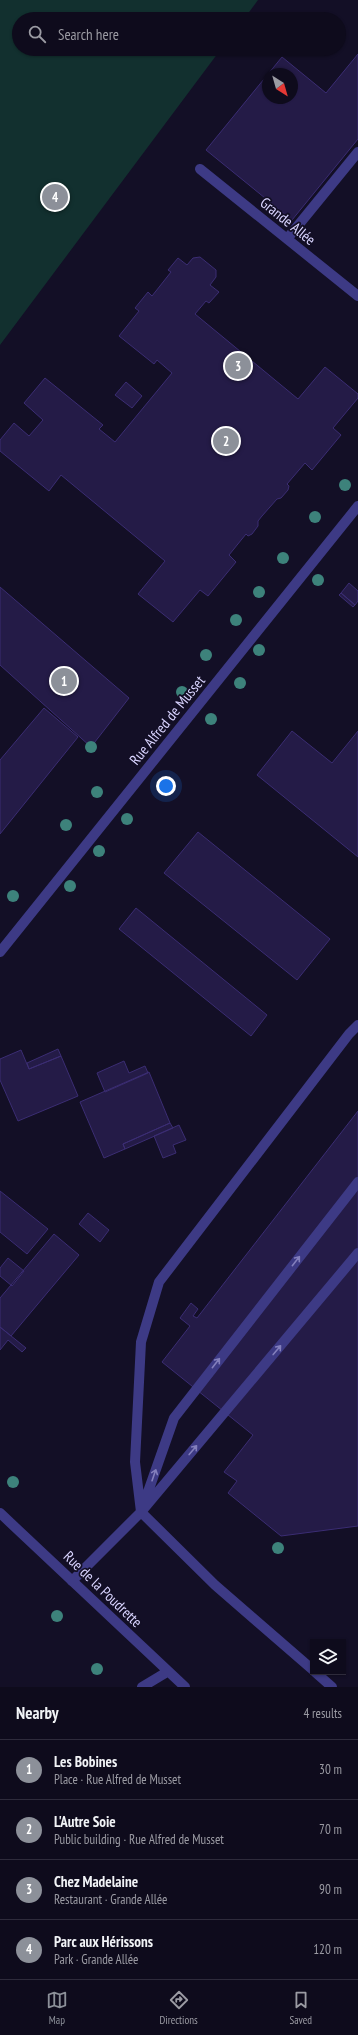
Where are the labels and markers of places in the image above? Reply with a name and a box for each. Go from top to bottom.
pin: 4 [42,182,68,212]
pin: 3 [225,351,251,381]
pin: 2 [213,426,239,456]
pin: 1 [51,666,77,696]

